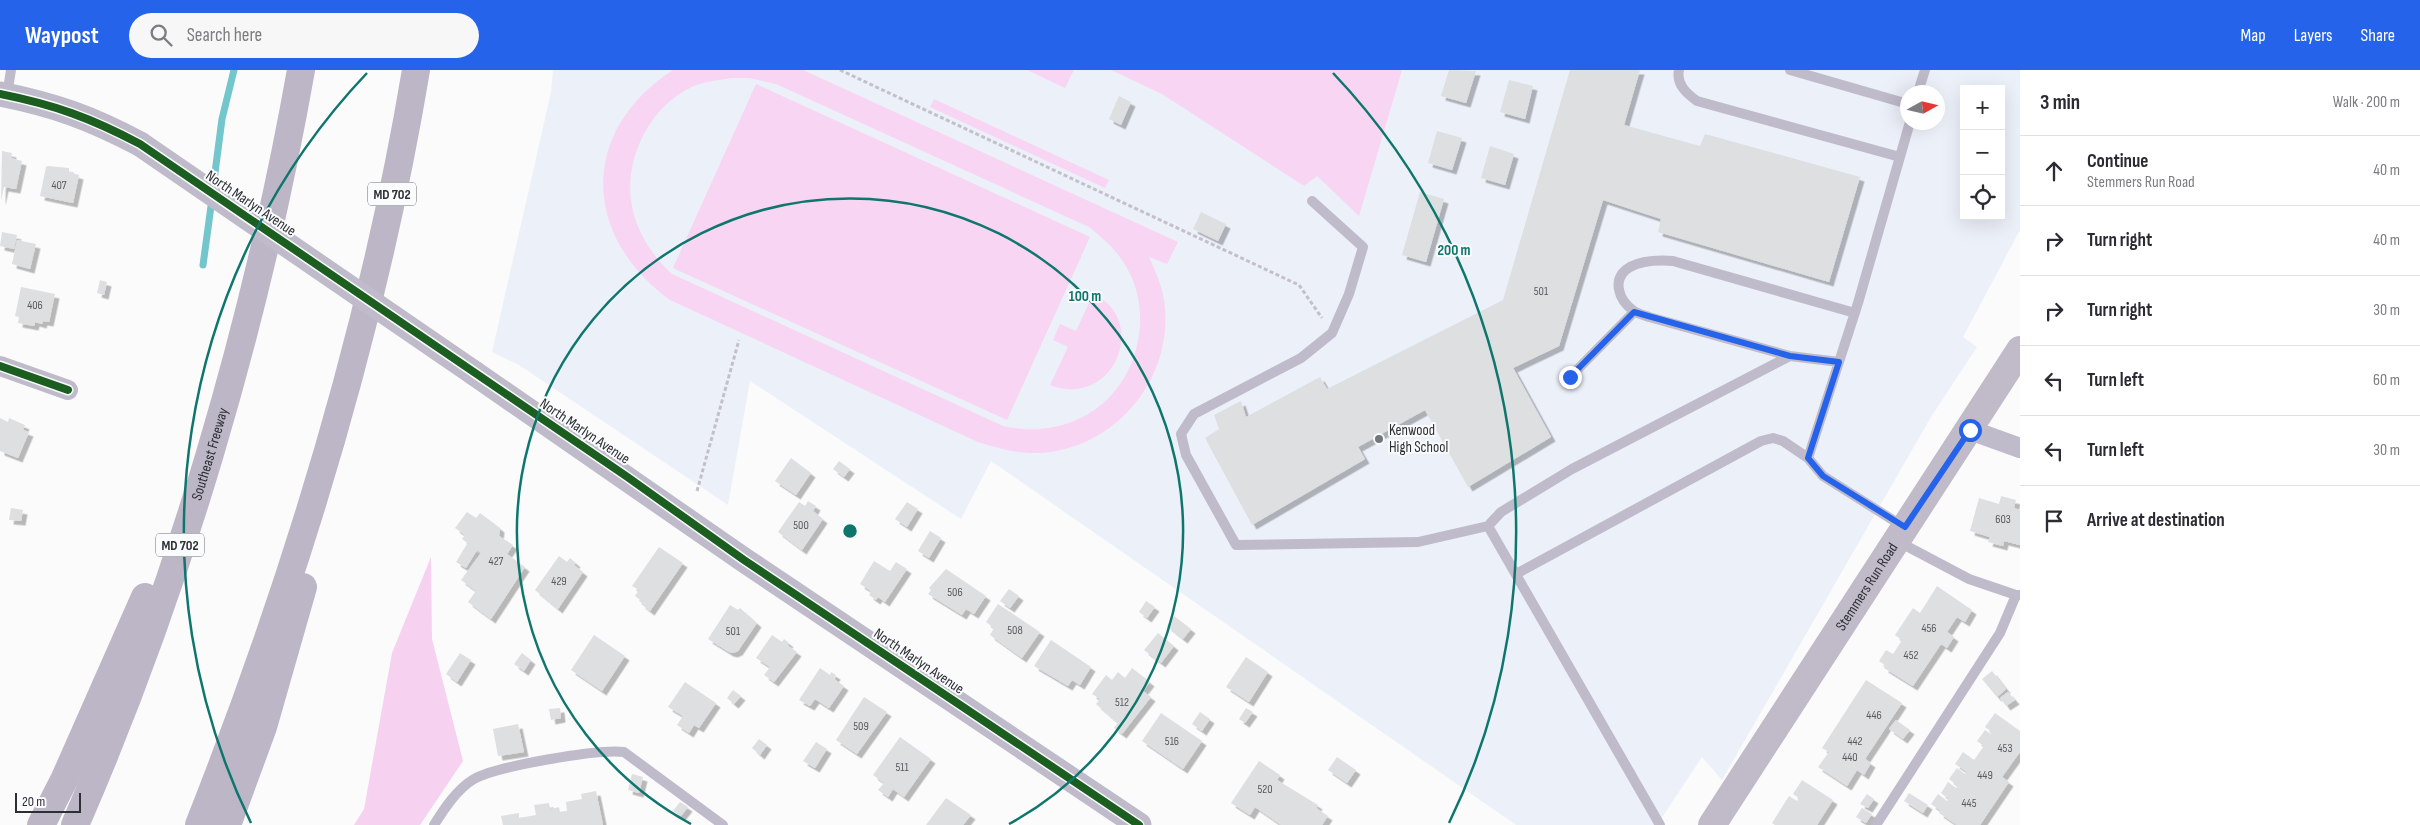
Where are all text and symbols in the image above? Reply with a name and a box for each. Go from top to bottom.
search box [129,13,479,58]
text: Waypost [25,21,99,50]
icon: search [147,21,175,49]
text: Search here [187,24,262,47]
text: Map [2241,25,2266,46]
text: Layers [2294,25,2333,46]
text: Share [2361,25,2395,46]
north arrow [1900,85,1945,130]
map controls [1960,85,2005,220]
button: + [1960,85,2005,130]
text: 3 min [2040,90,2080,115]
text: Walk · 200 m [2333,93,2400,112]
button: − [1960,130,2005,175]
text: Continue [2087,150,2148,173]
icon: ahead [2040,157,2068,185]
text: 40 m [2373,161,2400,180]
street label: North Marlyn Avenue [202,166,299,241]
text: Stemmers Run Road [2087,173,2195,192]
button: locate [1960,175,2005,220]
house number: 407 [51,178,67,193]
road number: MD 702 [368,182,416,206]
icon: right [2040,227,2068,255]
text: Turn right [2087,229,2152,252]
text: 40 m [2373,231,2400,250]
text: 200 m [1437,241,1471,260]
house number: 501 [1534,284,1549,299]
text: 100 m [1069,287,1101,306]
icon: right [2040,297,2068,325]
house number: 406 [27,298,43,313]
text: Turn right [2087,299,2152,322]
text: 30 m [2373,301,2400,320]
route end [1559,366,1582,389]
icon: left [2040,367,2068,395]
text: Turn left [2087,369,2144,392]
text: 60 m [2373,371,2400,390]
street label: North Marlyn Avenue [536,394,633,469]
street label: Southeast Freeway [187,405,233,503]
route start [1959,419,1982,442]
place label: Kenwood High School [1389,421,1448,457]
marker: Kenwood High School [1373,433,1385,445]
icon: left [2040,437,2068,465]
text: Turn left [2087,439,2144,462]
text: 30 m [2373,441,2400,460]
icon: arrive [2040,507,2068,535]
text: Arrive at destination [2087,509,2225,532]
house number: 603 [1995,512,2011,527]
house number: 500 [793,518,809,533]
centre of rings [841,522,859,540]
road number: MD 702 [156,534,204,556]
street label: Stemmers Run Road [1831,539,1902,635]
house number: 427 [489,554,504,569]
house number: 429 [551,574,567,589]
house number: 506 [947,585,963,600]
house number: 456 [1921,621,1937,636]
house number: 508 [1007,623,1023,638]
house number: 501 [726,624,741,639]
street label: North Marlyn Avenue [870,624,967,699]
house number: 452 [1904,648,1918,663]
house number: 512 [1115,695,1129,710]
house number: 446 [1866,708,1882,723]
house number: 509 [853,719,869,734]
house number: 516 [1165,734,1179,749]
house number: 442 [1847,734,1863,749]
house number: 453 [1998,741,2012,756]
house number: 440 [1842,750,1858,765]
house number: 511 [895,760,909,775]
house number: 449 [1977,768,1993,783]
house number: 520 [1257,782,1273,797]
scale bar [15,790,81,813]
text: 20 m [22,793,45,810]
house number: 445 [1962,796,1977,811]

